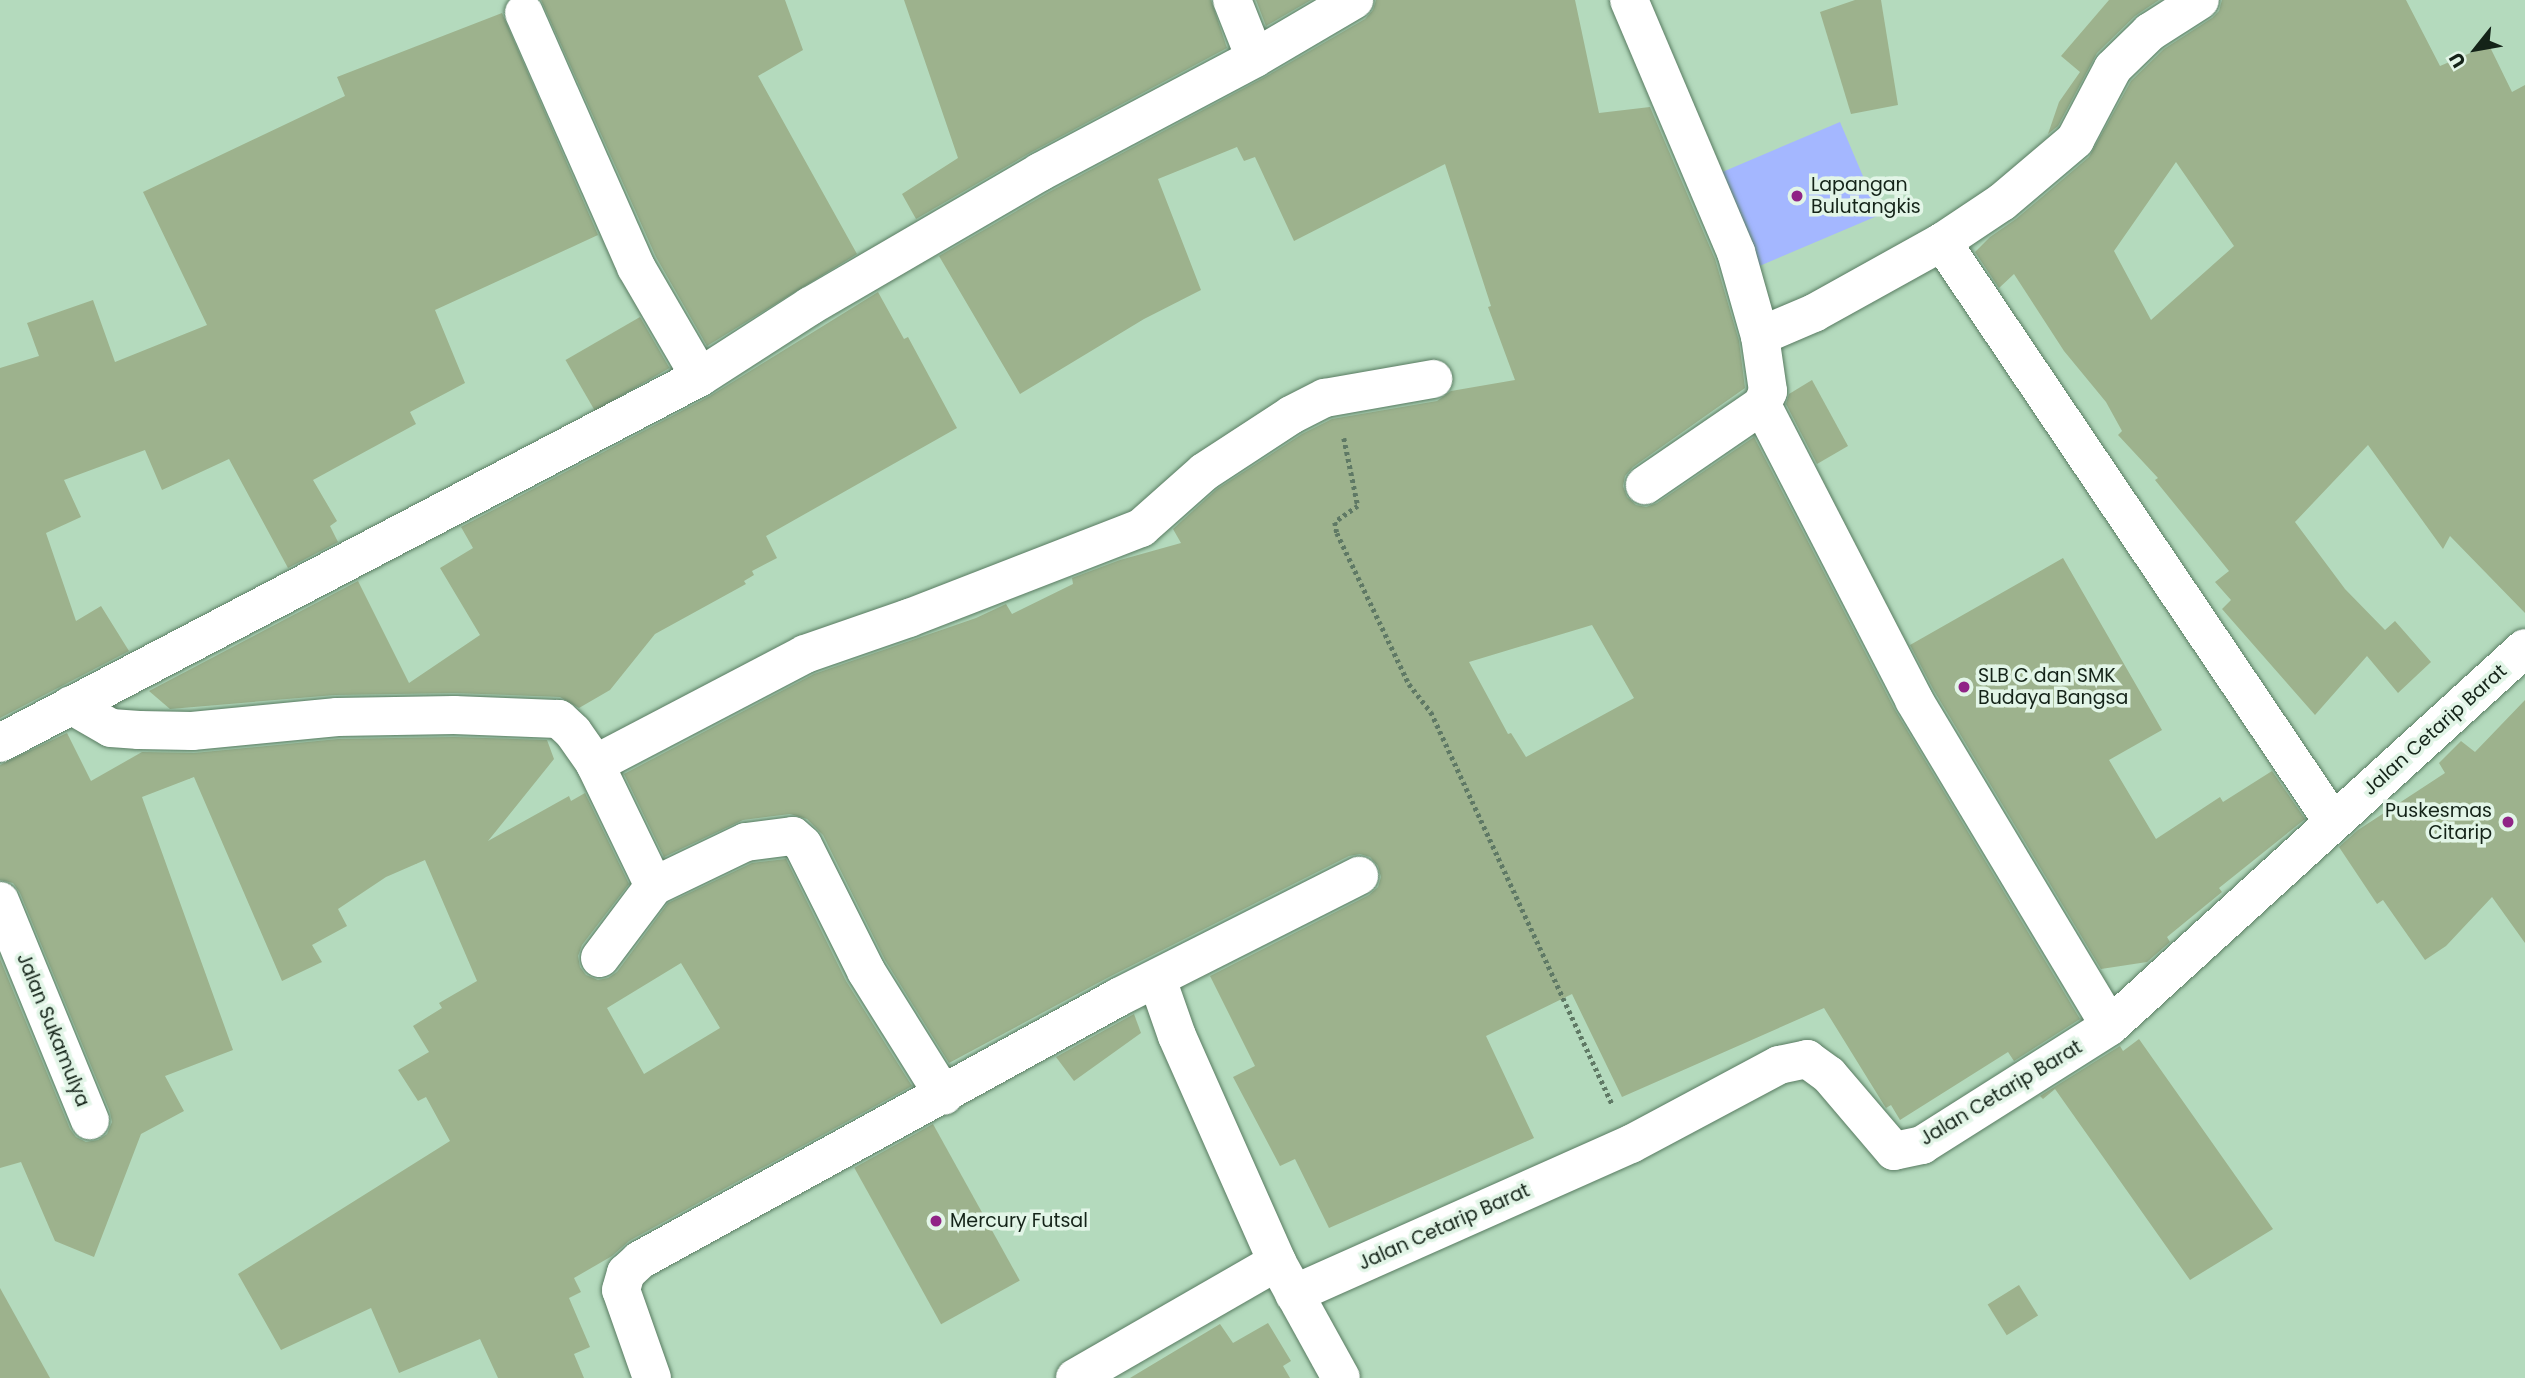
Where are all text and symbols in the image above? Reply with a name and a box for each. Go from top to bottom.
north arrow [2441,14,2511,84]
text: U [2443,47,2473,73]
place label: Lapangan Bulutangkis [1811,174,1921,218]
marker: Lapangan Bulutangkis [1789,188,1805,204]
street label: Jalan Cetarip Barat [2359,660,2511,800]
place label: SLB C dan SMK Budaya Bangsa [1978,665,2128,709]
marker: SLB C dan SMK Budaya Bangsa [1956,679,1972,695]
place label: Puskesmas Citarip [2385,800,2492,844]
marker: Puskesmas Citarip [2498,812,2518,832]
street label: Jalan Sukamulya [12,950,94,1110]
street label: Jalan Cetarip Barat [1916,1036,2086,1150]
street label: Jalan Cetarip Barat [1355,1179,1533,1275]
place label: Mercury Futsal [950,1210,1088,1232]
marker: Mercury Futsal [928,1213,944,1229]

